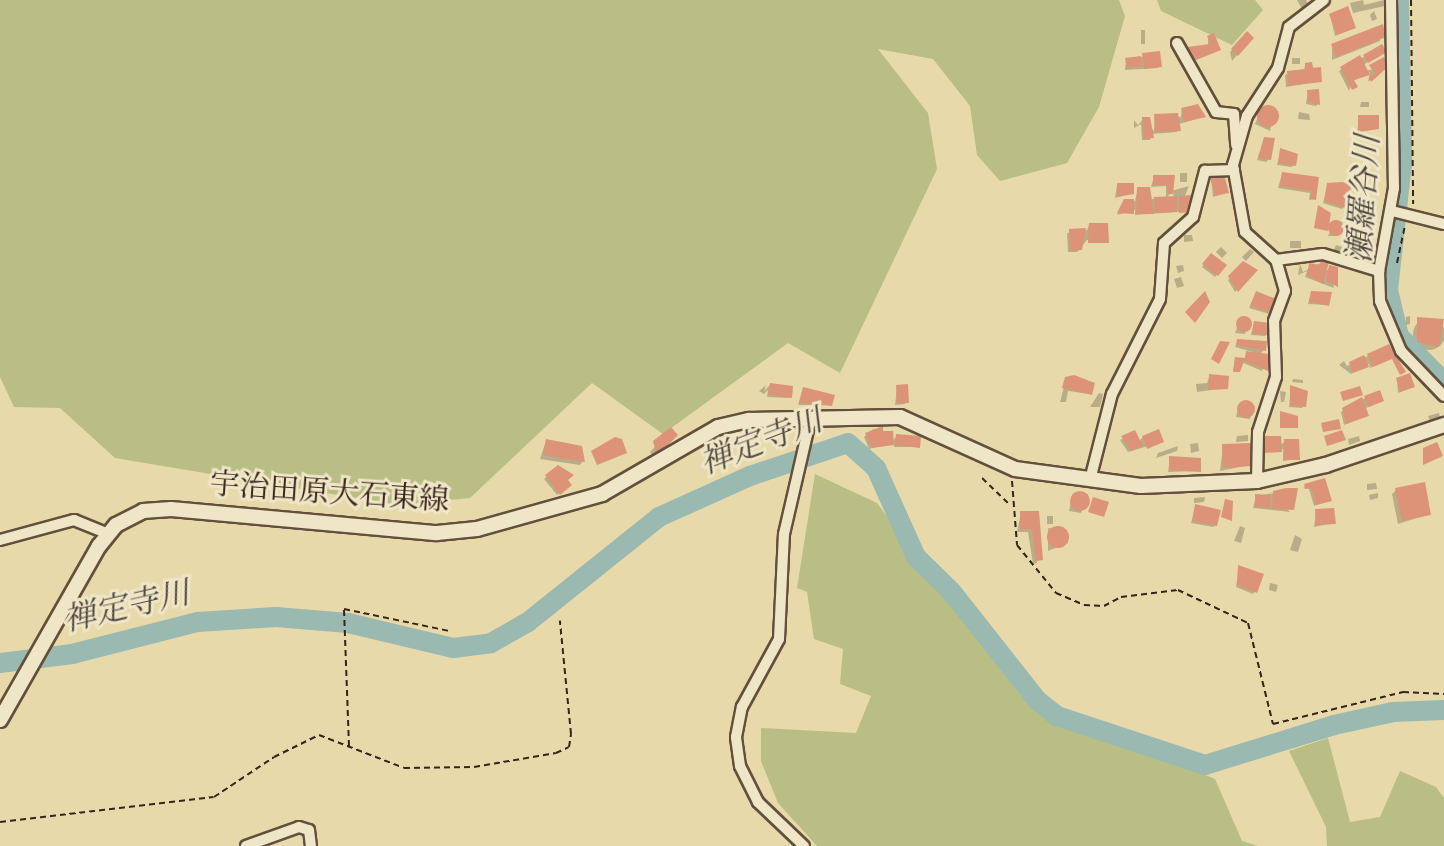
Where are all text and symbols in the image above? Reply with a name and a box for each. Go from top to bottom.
water label: 瀬羅谷川 [1342,134,1390,264]
water label: 禅定寺川 [695,403,829,485]
street label: 宇治田原大石東線 [208,469,450,521]
water label: 禅定寺川 [60,576,194,642]

